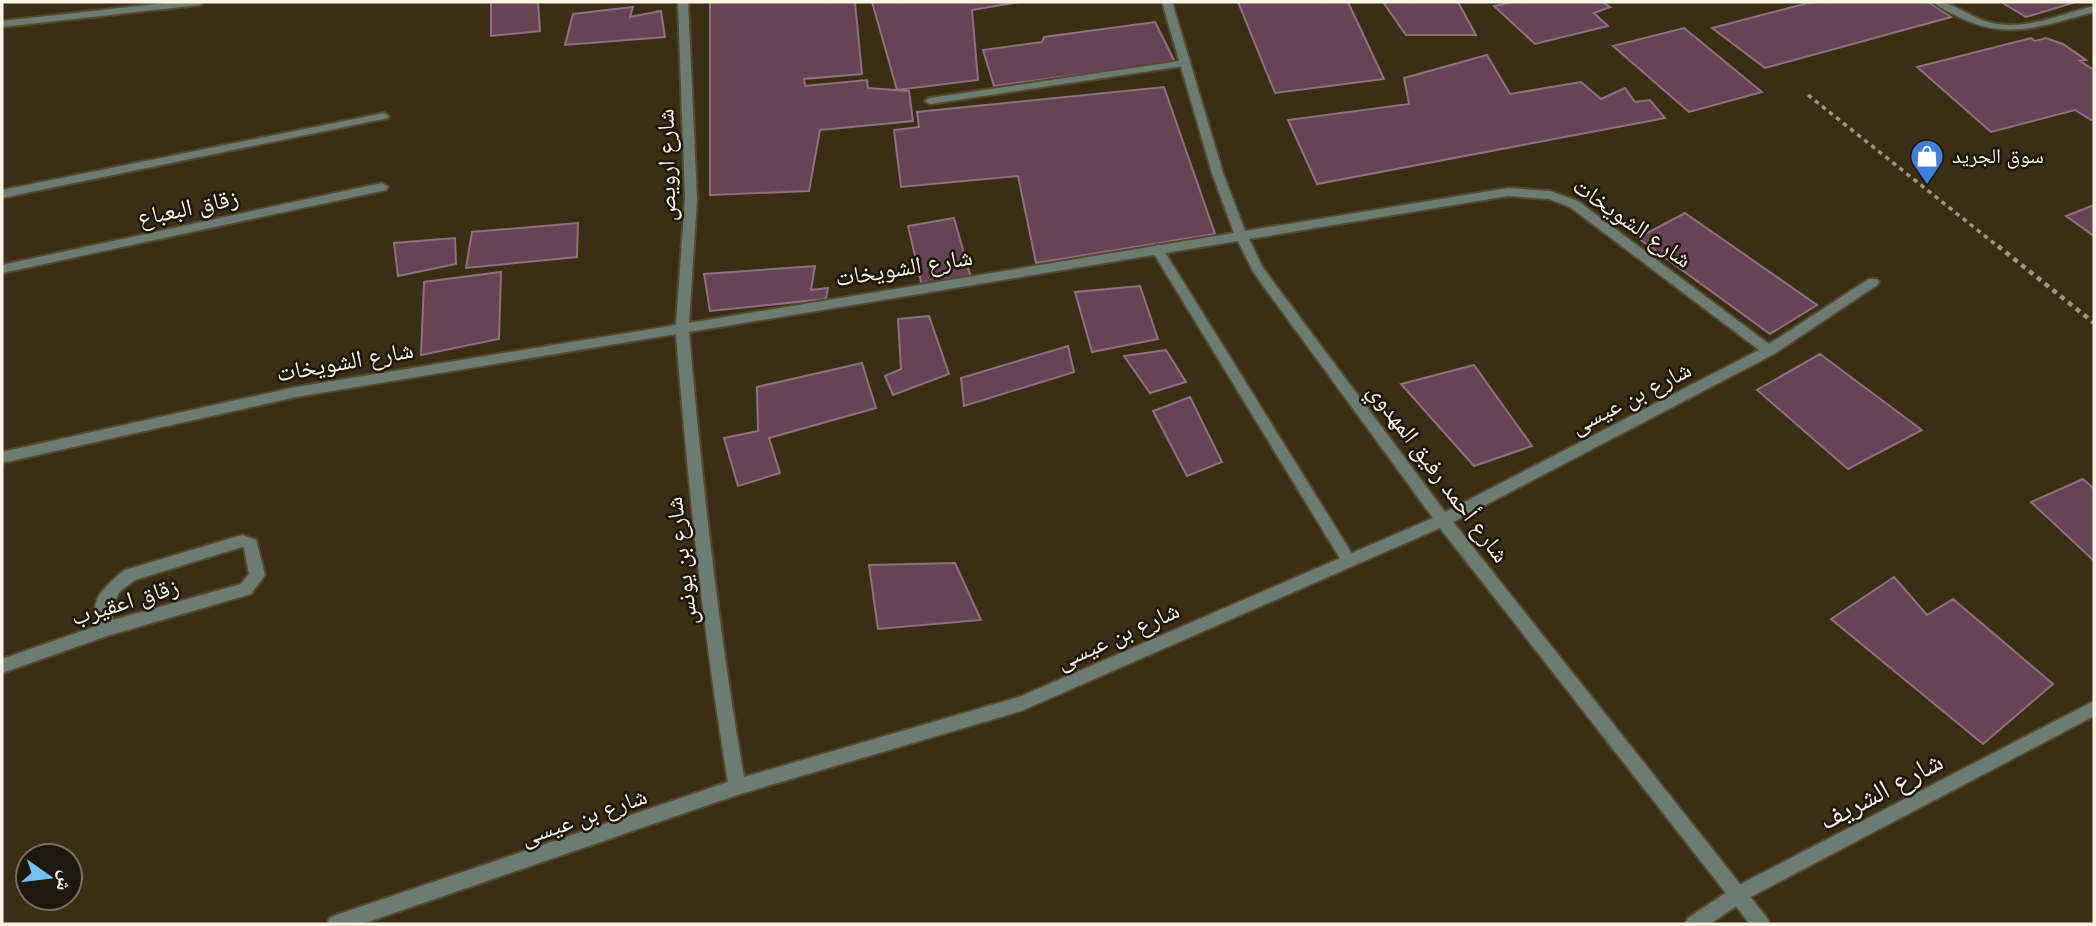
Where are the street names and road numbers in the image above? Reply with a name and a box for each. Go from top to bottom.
street label: شارع ارويص [652,108,682,222]
street label: شارع الشويخات [1567,171,1697,275]
street label: زقاق البعباع [135,183,241,233]
street label: شارع الشويخات [833,243,975,293]
street label: شارع الشويخات [274,336,416,388]
street label: شارع بن عيسى [1566,355,1696,441]
street label: شارع أحمد رفيق المهدوي [1358,378,1515,571]
street label: شارع بن يونس [660,495,704,627]
street label: زقاق اعقيرب [68,572,182,632]
street label: شارع بن عيسى [1052,596,1184,676]
street label: شارع الشريف [1813,744,1949,838]
street label: شارع بن عيسى [517,782,651,852]

